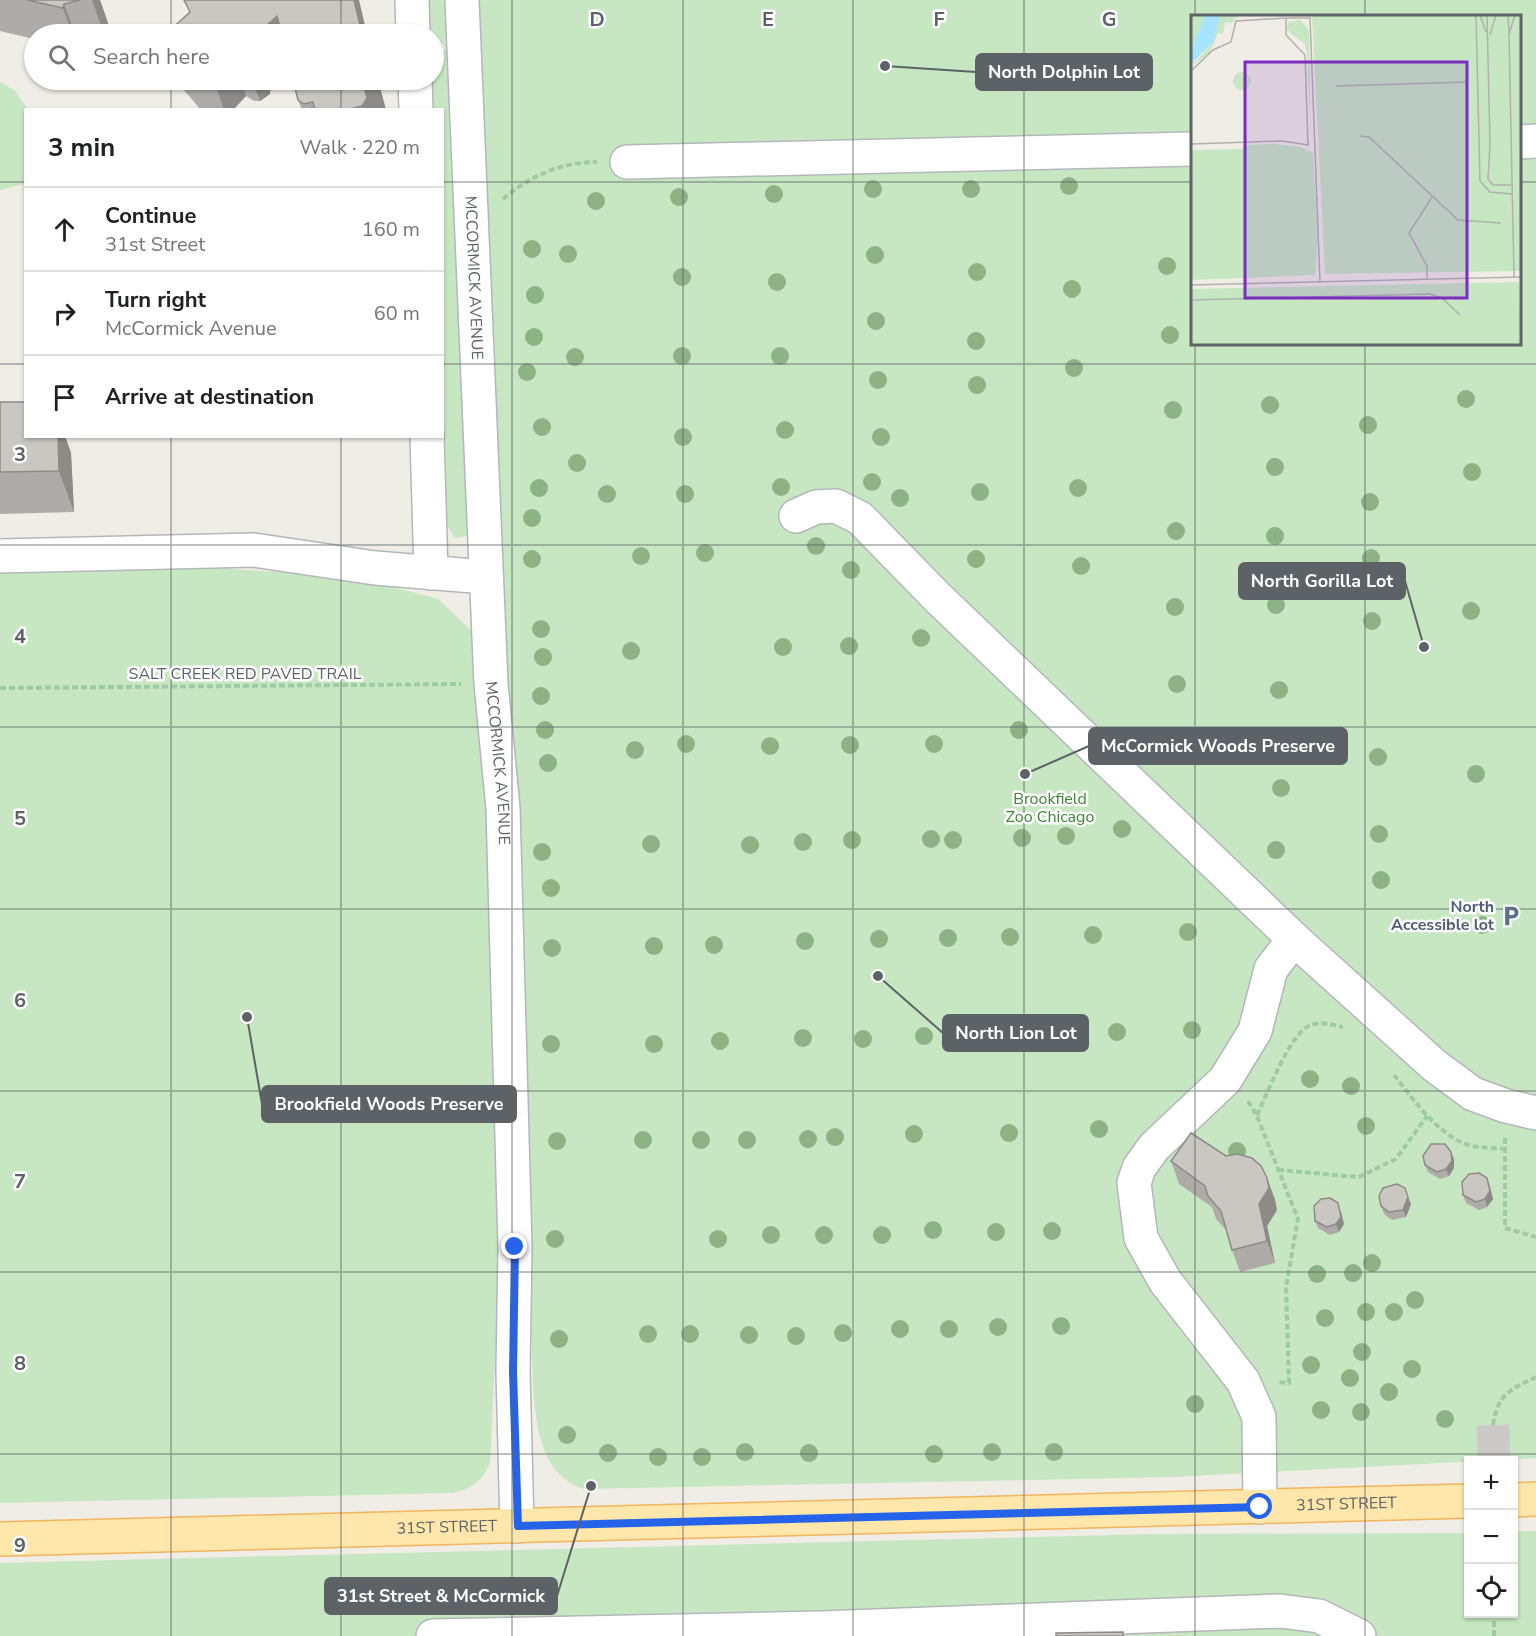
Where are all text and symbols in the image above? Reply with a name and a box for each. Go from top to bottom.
text: D [589,6,605,33]
text: E [762,6,774,33]
text: F [933,6,945,33]
text: G [1102,6,1116,33]
inset map [1191,15,1521,345]
search box [24,24,444,90]
icon: search [45,41,78,74]
text: Search here [93,42,210,72]
callout: North Dolphin Lot [976,54,1152,90]
text: North Dolphin Lot [988,60,1140,84]
text: 3 min [48,130,115,165]
text: Walk · 220 m [300,134,420,161]
street label: MCCORMICK AVENUE [459,195,488,360]
text: Continue [105,201,196,231]
icon: ahead [48,213,81,246]
text: 160 m [362,216,420,243]
text: 31st Street [105,231,205,258]
text: Turn right [105,285,206,315]
icon: right [48,297,81,330]
text: 60 m [374,300,420,327]
text: McCormick Avenue [105,315,277,342]
icon: arrive [48,381,81,414]
text: Arrive at destination [105,382,314,412]
text: 3 [14,441,26,468]
callout: North Gorilla Lot [1239,563,1405,599]
text: North Gorilla Lot [1251,569,1393,593]
text: 4 [14,623,26,650]
street label: SALT CREEK RED PAVED TRAIL [129,663,362,685]
street label: MCCORMICK AVENUE [480,680,515,845]
callout: McCormick Woods Preserve [1089,728,1347,764]
text: McCormick Woods Preserve [1101,734,1335,758]
park label: Brookfield Zoo Chicago [1006,788,1094,828]
text: 5 [14,805,26,832]
place label: North Accessible lot [1391,896,1495,936]
parking icon: North Accessible lot [1499,904,1523,928]
text: 6 [14,987,26,1014]
callout: North Lion Lot [943,1015,1088,1051]
text: North Lion Lot [955,1021,1077,1045]
callout: Brookfield Woods Preserve [262,1086,516,1122]
text: Brookfield Woods Preserve [274,1092,504,1116]
text: 7 [14,1168,26,1195]
route end [501,1233,527,1259]
text: 8 [14,1350,26,1377]
map controls [1464,1456,1518,1618]
button: + [1464,1456,1518,1510]
street label: 31ST STREET [1296,1492,1398,1516]
route start [1246,1493,1272,1519]
button: − [1464,1510,1518,1564]
street label: 31ST STREET [396,1515,498,1540]
text: 9 [14,1532,26,1559]
button: locate [1464,1564,1518,1618]
callout: 31st Street & McCormick [325,1578,557,1614]
text: 31st Street & McCormick [337,1584,545,1608]

